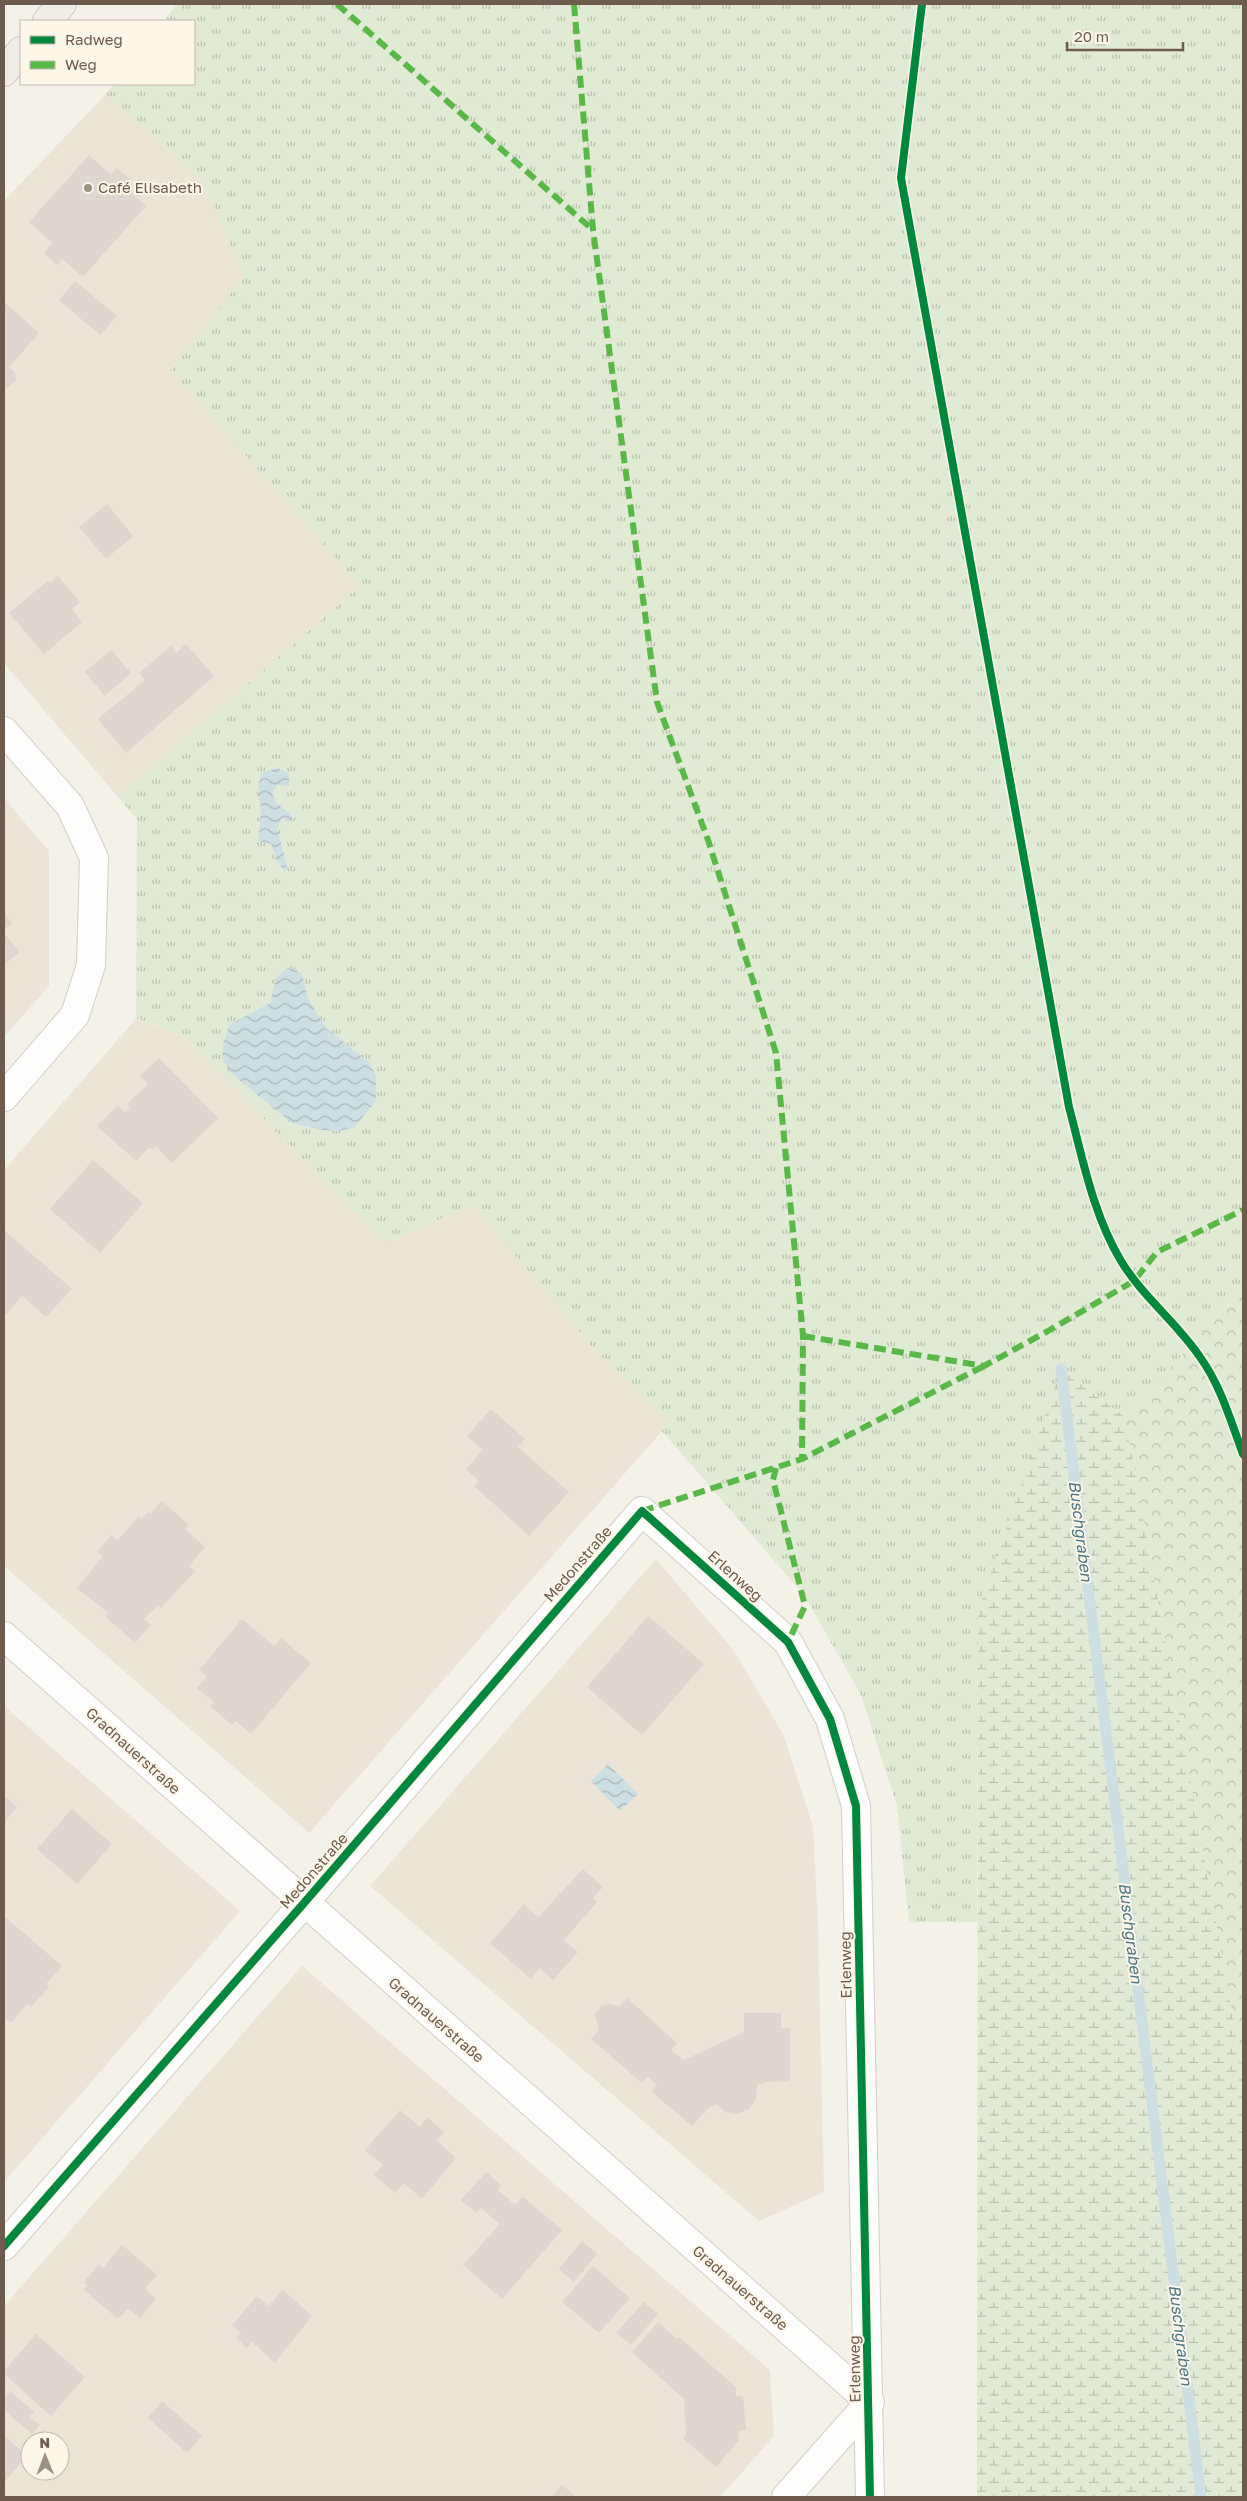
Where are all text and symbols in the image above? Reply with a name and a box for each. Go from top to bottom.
legend [20,20,195,85]
scale bar [1067,20,1183,52]
text: 20 m [1074,27,1109,45]
text: Radweg [65,30,123,48]
text: Weg [65,55,97,73]
place label: Café Elisabeth [98,178,202,196]
marker: Café Elisabeth [82,182,94,194]
water label: Buschgraben [1065,1479,1097,1584]
street label: Medonstraße [539,1522,615,1605]
street label: Erlenweg [705,1546,767,1604]
street label: Gradnauerstraße [83,1703,185,1798]
street label: Medonstraße [275,1829,351,1912]
water label: Buschgraben [1115,1881,1147,1986]
street label: Erlenweg [835,1931,855,1999]
street label: Gradnauerstraße [385,1973,488,2066]
street label: Gradnauerstraße [689,2241,792,2334]
water label: Buschgraben [1165,2283,1197,2388]
street label: Erlenweg [844,2335,864,2403]
north arrow [20,2431,70,2481]
text: N [39,2434,50,2451]

